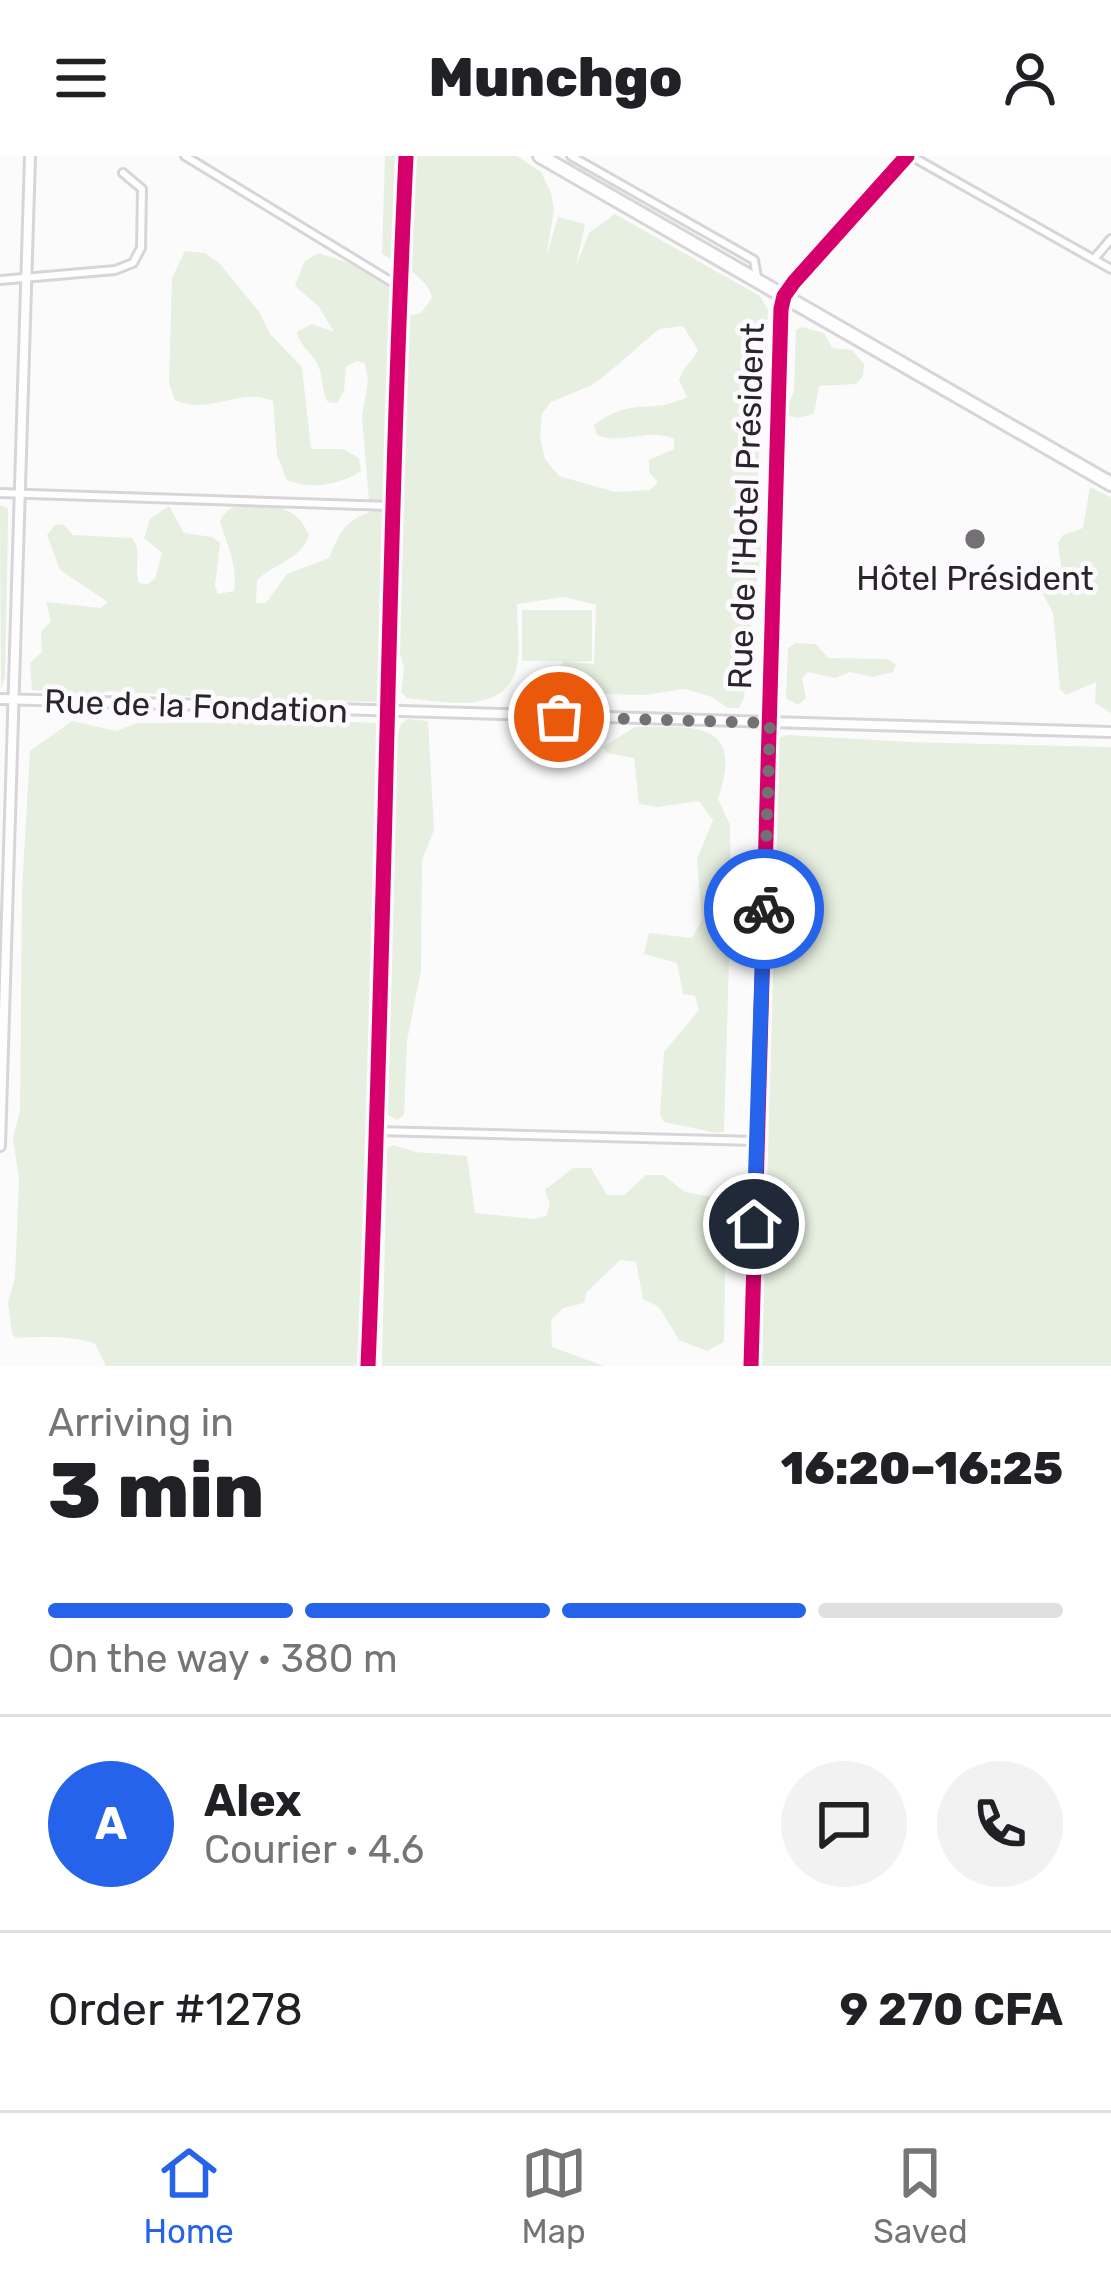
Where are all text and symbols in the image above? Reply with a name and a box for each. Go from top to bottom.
icon: menu [48,45,114,111]
icon: person [997,45,1063,111]
text: Munchgo [428,46,683,110]
street label: Rue de l'Hotel Président [720,322,772,690]
marker: Hôtel Président [962,526,988,552]
place label: Hôtel Président [856,559,1094,598]
pin [508,666,610,768]
street label: Rue de la Fondation [43,681,349,731]
icon: bag [526,684,592,750]
courier [704,849,824,969]
icon: bike [731,876,797,942]
pin [703,1173,805,1275]
icon: home [721,1191,787,1257]
text: Arriving in [48,1400,234,1446]
text: 16:20–16:25 [781,1442,1063,1495]
text: 3 min [48,1444,264,1537]
text: On the way · 380 m [48,1636,398,1682]
button: chat [781,1761,907,1887]
button: phone [937,1761,1063,1887]
text: Alex [204,1774,302,1827]
text: A [95,1797,127,1850]
text: Courier · 4.6 [204,1827,424,1873]
text: Order #1278 [48,1983,303,2036]
text: 9 270 CFA [840,1983,1063,2036]
tab: Home [143,2140,234,2251]
tab: Map [521,2140,587,2251]
tab: Saved [873,2140,968,2251]

